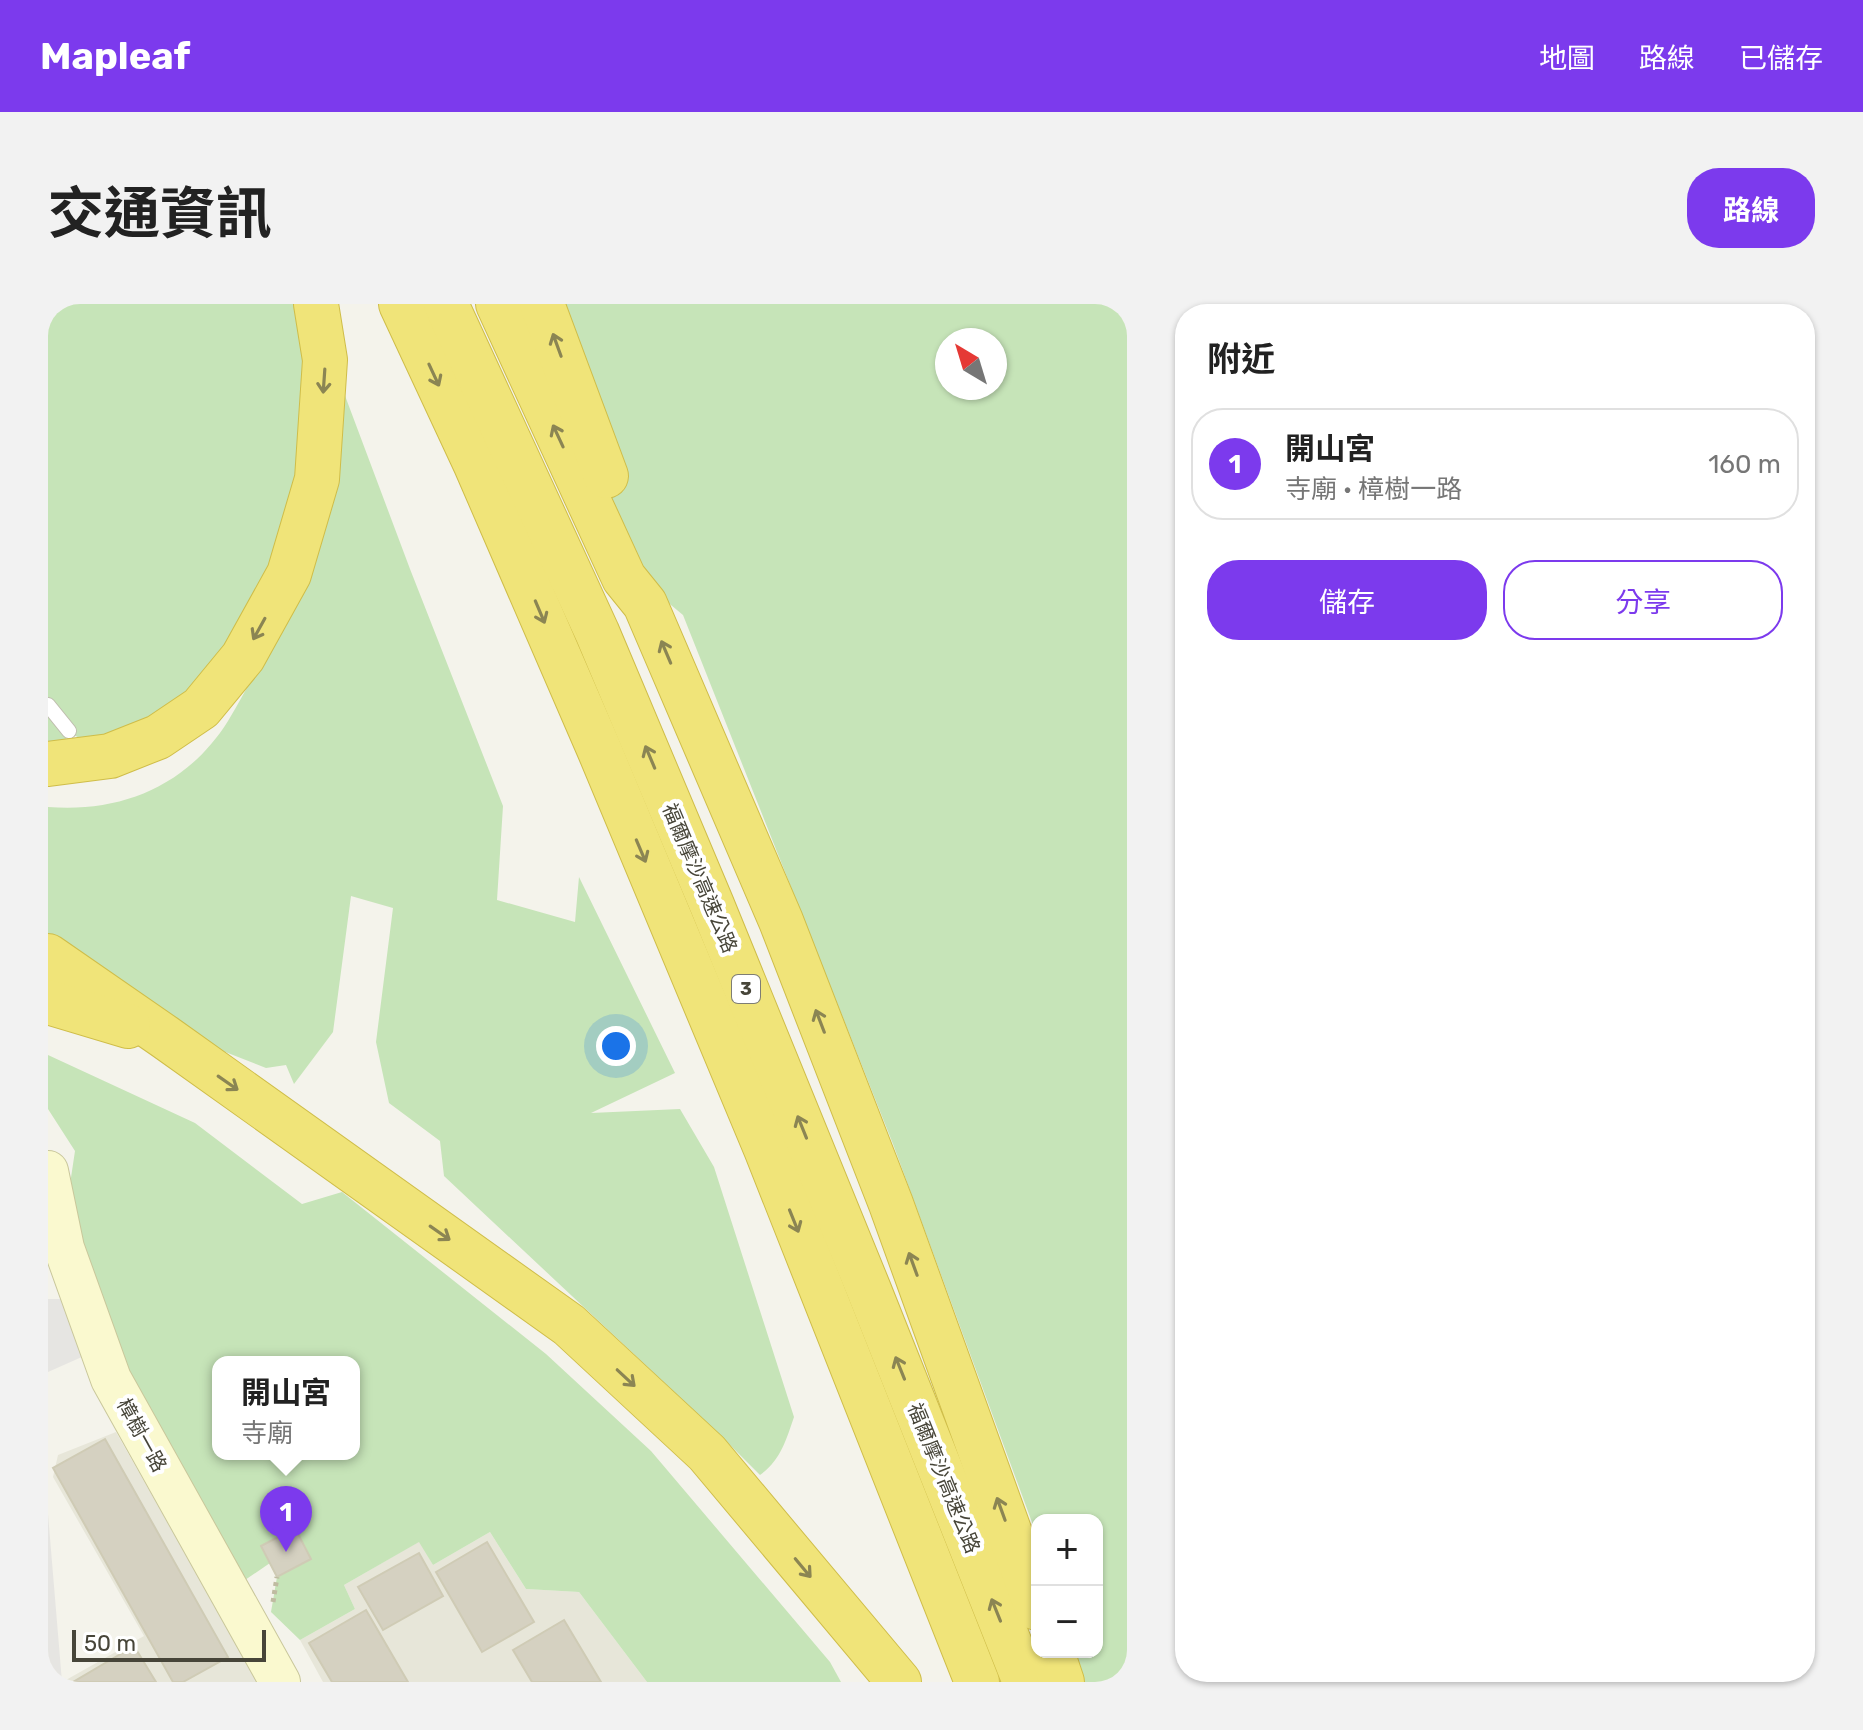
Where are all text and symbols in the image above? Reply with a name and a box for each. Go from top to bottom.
text: Mapleaf [40,33,190,79]
text: 地圖 [1539,42,1595,75]
text: 路線 [1639,42,1695,75]
text: 已儲存 [1739,42,1823,75]
button: 路線 [1687,168,1815,248]
text: 交通資訊 [48,181,272,247]
north arrow [935,328,1007,400]
one-way arrow [549,333,563,358]
text: 附近 [1207,339,1275,380]
one-way arrow [427,362,442,386]
one-way arrow [316,367,331,394]
one-way arrow [550,424,565,448]
text: 開山宮 [1285,431,1375,467]
text: 1 [1229,449,1241,480]
text: 160 m [1708,449,1781,480]
text: 寺廟 · 樟樹一路 [1285,474,1462,505]
button: 儲存 [1207,560,1487,640]
button: 分享 [1503,560,1783,640]
one-way arrow [533,599,548,624]
one-way arrow [251,617,267,640]
one-way arrow [657,641,672,665]
one-way arrow [641,745,656,770]
street label: 福爾摩沙高速公路 [658,800,742,956]
one-way arrow [635,838,650,863]
road number: 3 [732,975,760,1003]
one-way arrow [812,1009,826,1034]
your location [596,1026,636,1066]
one-way arrow [217,1074,239,1091]
one-way arrow [794,1115,808,1140]
one-way arrow [788,1208,803,1233]
one-way arrow [429,1225,451,1242]
one-way arrow [904,1252,919,1277]
popup [212,1356,360,1460]
one-way arrow [892,1356,906,1381]
one-way arrow [616,1369,636,1388]
text: 開山宮 [241,1375,331,1411]
street label: 樟樹一路 [112,1394,172,1476]
street label: 福爾摩沙高速公路 [903,1399,985,1557]
text: 寺廟 [241,1418,293,1449]
pin: 1 [260,1486,312,1552]
one-way arrow [993,1497,1007,1522]
map controls [1031,1514,1103,1658]
button: + [1031,1514,1103,1586]
one-way arrow [794,1557,812,1577]
button: − [1031,1586,1103,1658]
one-way arrow [988,1598,1002,1623]
scale bar [72,1626,266,1662]
text: 50 m [84,1630,136,1657]

